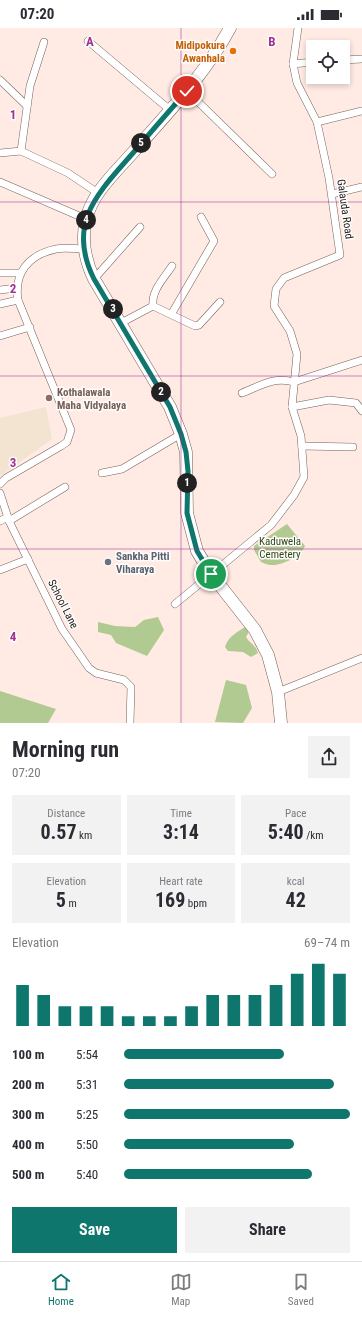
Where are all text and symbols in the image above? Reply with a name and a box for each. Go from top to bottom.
text: 07:20 [20,5,54,23]
text: A [86,34,94,49]
text: B [268,34,276,49]
place label: Midipokura Awanhala [175,39,225,65]
map controls [306,40,350,84]
button: locate [306,40,350,84]
marker: Midipokura Awanhala [228,46,238,56]
pin [170,74,204,108]
icon: check [176,80,198,102]
text: 1 [10,107,16,122]
pin: 5 [131,133,151,153]
text: 5 [138,136,144,149]
street label: Galauda Road [334,178,356,240]
pin: 4 [76,210,96,230]
text: 4 [83,213,89,226]
text: 2 [10,281,17,296]
pin: 3 [103,299,123,319]
text: 3 [110,302,116,315]
pin: 2 [151,382,171,402]
text: 2 [158,385,164,398]
place label: Kothalawala Maha Vidyalaya [57,386,126,412]
marker: Kothalawala Maha Vidyalaya [44,393,54,403]
text: 3 [10,455,16,470]
pin: 1 [177,473,197,493]
text: 1 [184,476,190,489]
park label: Kaduwela Cemetery [259,535,301,561]
place label: Sankha Pitti Viharaya [116,550,170,576]
marker: Sankha Pitti Viharaya [103,557,113,567]
pin [194,557,228,591]
icon: arrive [200,563,222,585]
street label: School Lane [45,577,81,631]
text: 4 [10,629,17,644]
button: share [308,736,350,778]
text: Morning run [12,737,119,762]
text: 07:20 [12,765,41,780]
text: Distance [47,807,85,820]
text: Time [170,807,192,820]
text: Pace [285,807,306,820]
text: 0.57 [40,820,77,844]
text: 3:14 [163,820,199,844]
text: 5:40 [268,820,304,844]
text: km [77,829,92,842]
text: /km [304,829,323,842]
text: Elevation [47,875,86,888]
text: Heart rate [159,875,203,888]
text: kcal [287,875,305,888]
text: 5 [56,888,66,912]
text: 169 [155,888,185,912]
text: 42 [286,888,306,912]
text: m [66,897,77,910]
text: bpm [185,897,207,910]
text: Elevation [12,935,59,950]
text: 69–74 m [304,935,350,950]
text: 100 m [12,1047,44,1062]
text: 5:54 [76,1047,98,1062]
text: 200 m [12,1077,44,1092]
text: 5:31 [76,1077,98,1092]
text: 300 m [12,1107,44,1122]
text: 5:25 [76,1107,98,1122]
text: 400 m [12,1137,44,1152]
text: 5:50 [76,1137,98,1152]
text: 500 m [12,1167,44,1182]
text: 5:40 [76,1167,98,1182]
button: Save [12,1207,177,1253]
button: Share [185,1207,350,1253]
tab: Home [48,1271,74,1308]
tab: Map [170,1271,192,1308]
tab: Saved [288,1271,314,1308]

